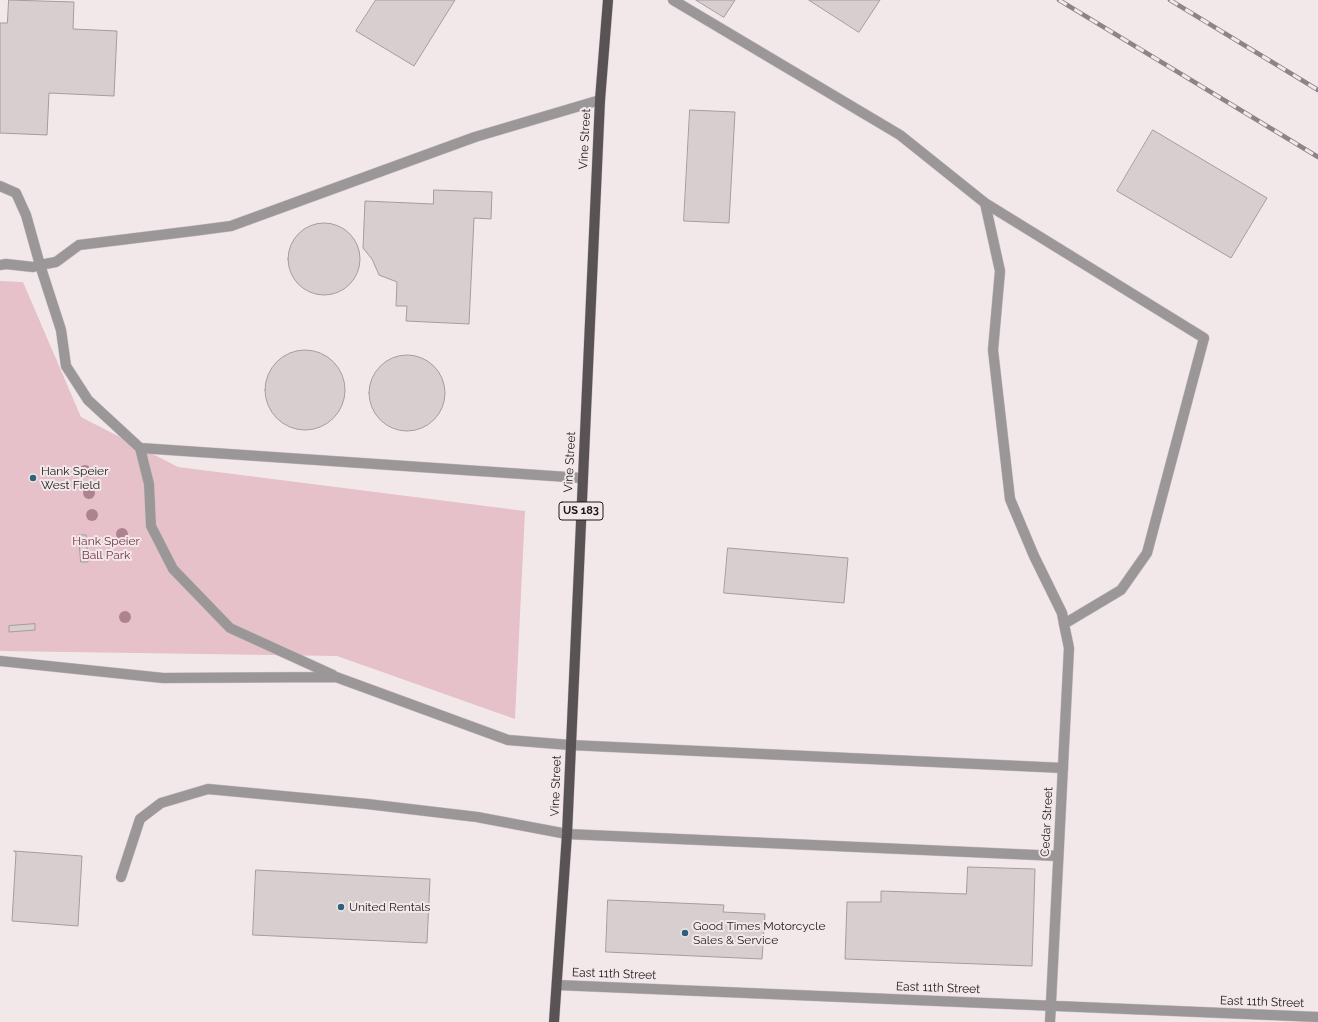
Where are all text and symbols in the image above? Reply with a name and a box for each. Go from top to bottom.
street label: Vine Street [576,108,594,170]
street label: Vine Street [561,431,579,493]
place label: Hank Speier West Field [41,464,108,492]
marker: Hank Speier West Field [28,473,38,483]
road number: US 183 [559,502,603,520]
park label: Hank Speier Ball Park [72,534,140,562]
street label: Vine Street [548,755,564,817]
street label: Cedar Street [1038,787,1056,857]
place label: United Rentals [349,900,430,914]
marker: United Rentals [336,902,346,912]
place label: Good Times Motorcycle Sales & Service [693,919,825,947]
marker: Good Times Motorcycle Sales & Service [680,928,690,938]
street label: East 11th Street [572,965,656,983]
street label: East 11th Street [896,979,980,997]
street label: East 11th Street [1220,993,1304,1011]

